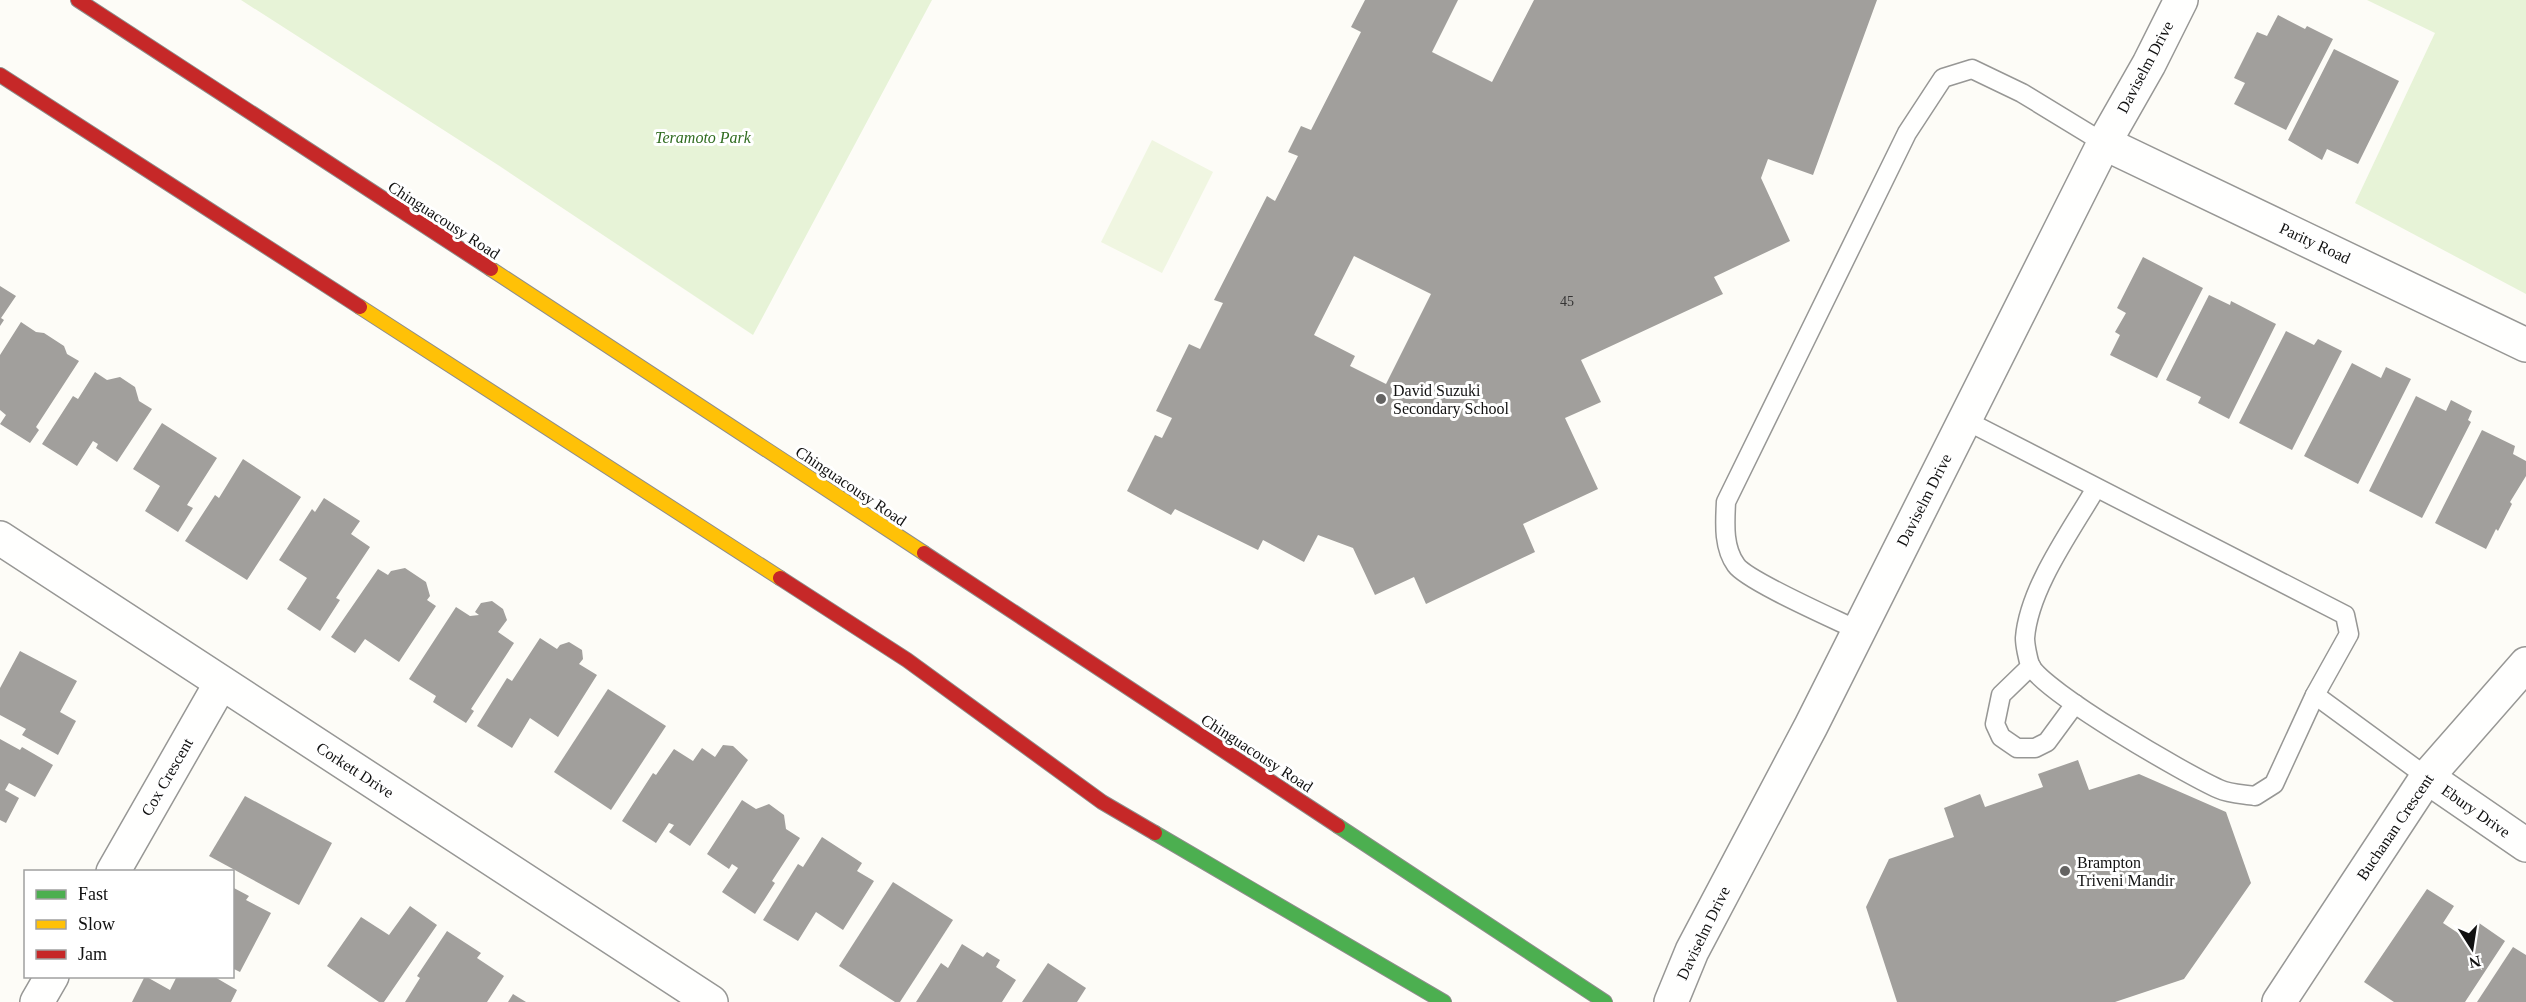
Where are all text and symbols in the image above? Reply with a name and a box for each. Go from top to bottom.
street label: Daviselm Drive [2114,18,2176,116]
park label: Teramoto Park [655,129,752,146]
street label: Chinguacousy Road [385,178,503,263]
street label: Parity Road [2277,219,2353,268]
house number: 45 [1560,294,1574,309]
place label: David Suzuki Secondary School [1393,382,1510,418]
marker: David Suzuki Secondary School [1374,392,1388,406]
street label: Chinguacousy Road [792,443,909,530]
street label: Daviselm Drive [1893,451,1955,549]
street label: Chinguacousy Road [1198,711,1316,796]
street label: Cox Crescent [138,735,196,819]
street label: Corkett Drive [313,739,397,801]
street label: Buchanan Crescent [2353,770,2437,883]
street label: Ebury Drive [2438,781,2513,842]
place label: Brampton Triveni Mandir [2077,854,2175,889]
marker: Brampton Triveni Mandir [2058,864,2072,878]
legend [24,870,234,978]
text: Fast [78,884,108,904]
street label: Daviselm Drive [1673,884,1733,982]
text: Slow [78,914,115,934]
north arrow [2442,918,2502,978]
text: Jam [78,944,107,964]
text: N [2467,953,2482,972]

